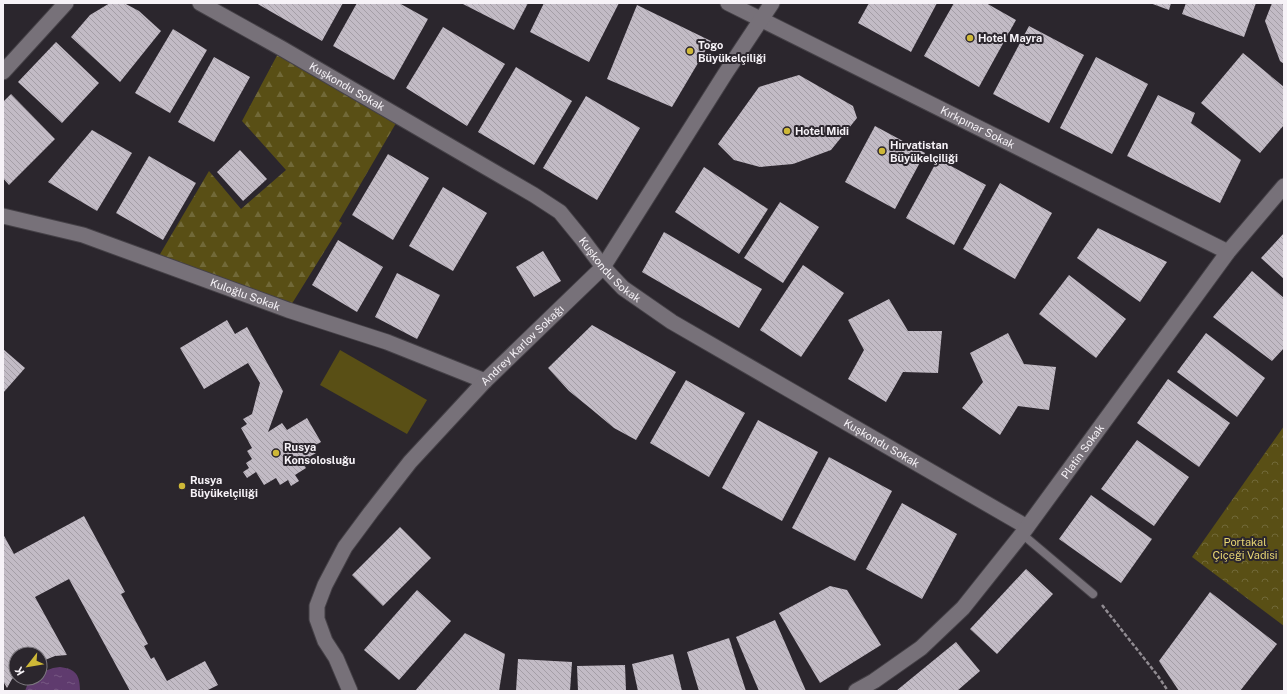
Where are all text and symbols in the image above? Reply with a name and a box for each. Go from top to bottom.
place label: Hotel Mayra [978,32,1042,44]
marker: Hotel Mayra [965,33,975,43]
place label: Togo Büyükelçiliği [698,39,766,65]
marker: Togo Büyükelçiliği [685,46,695,56]
street label: Kuşkondu Sokak [307,60,387,113]
street label: Kırkpınar Sokak [939,104,1017,151]
place label: Hotel Midi [795,125,849,137]
marker: Hotel Midi [782,126,792,136]
place label: Hırvatistan Büyükelçiliği [890,139,958,165]
marker: Hırvatistan Büyükelçiliği [877,146,887,156]
street label: Kuşkondu Sokak [577,235,643,305]
street label: Kuloğlu Sokak [208,276,282,313]
street label: Andrey Karlov Sokağı [478,302,566,388]
street label: Kuşkondu Sokak [842,417,922,470]
street label: Platin Sokak [1059,422,1106,481]
place label: Rusya Konsolosluğu [284,441,355,466]
marker: Rusya Konsolosluğu [271,448,281,458]
place label: Rusya Büyükelçiliği [190,474,258,500]
marker: Rusya Büyükelçiliği [177,481,187,491]
park label: Portakal Çiçeği Vadisi [1212,536,1278,562]
north arrow [8,646,48,686]
text: K [12,665,27,678]

